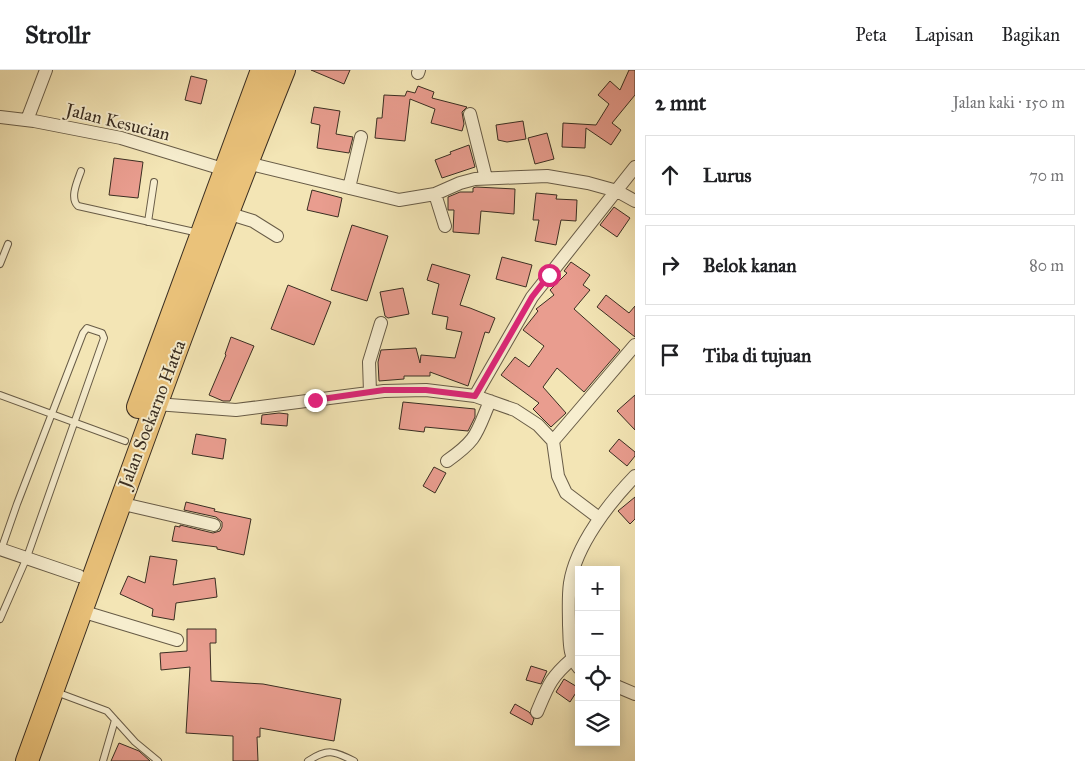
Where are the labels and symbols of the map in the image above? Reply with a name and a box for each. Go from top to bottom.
street label: Jalan Kesucian [61,98,173,147]
route start [538,264,561,287]
street label: Jalan Soekarno Hatta [113,337,191,493]
route end [304,389,327,412]

